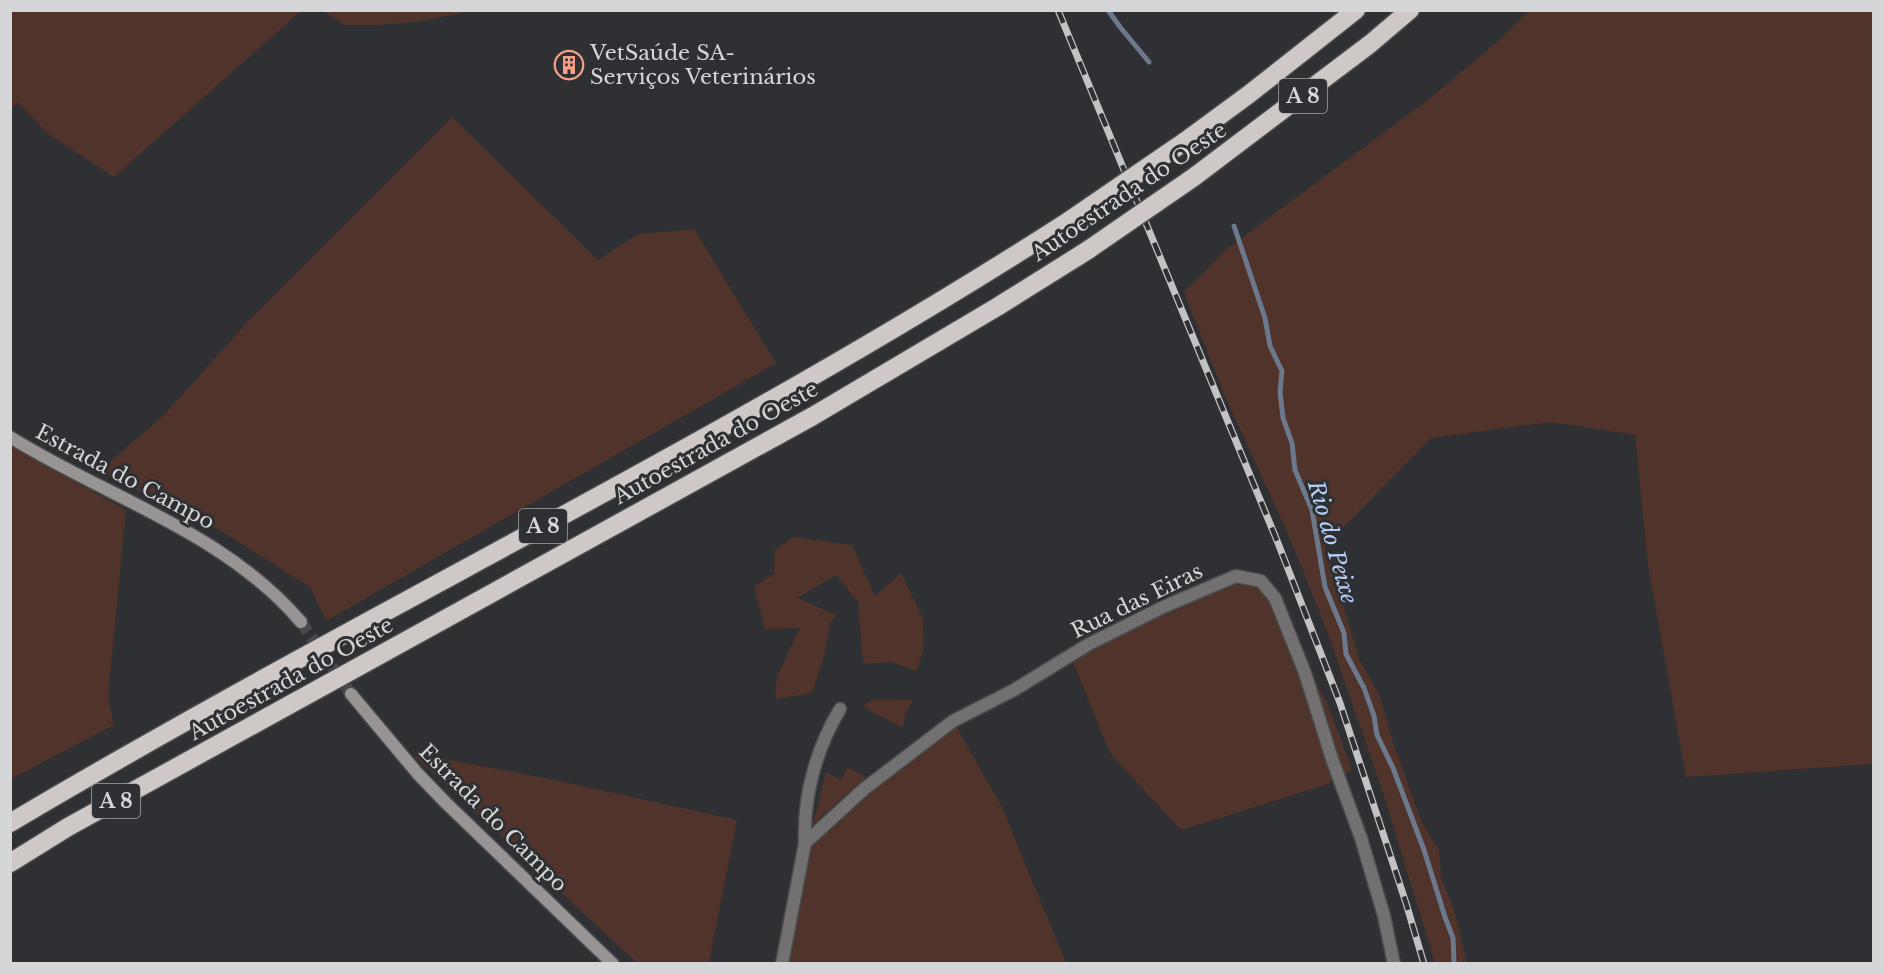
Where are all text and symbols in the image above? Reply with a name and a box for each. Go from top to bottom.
place label: VetSaúde SA- Serviços Veterinários [589,40,816,90]
building icon: VetSaúde SA- Serviços Veterinários [553,49,585,81]
road number: A 8 [1279,79,1327,113]
street label: Autoestrada do Oeste [1026,117,1232,268]
street label: Autoestrada do Oeste [608,376,823,511]
street label: Estrada do Campo [31,419,219,535]
water label: Rio do Peixe [1302,476,1363,607]
road number: A 8 [519,509,567,543]
street label: Rua das Eiras [1067,558,1207,644]
street label: Autoestrada do Oeste [183,612,398,747]
street label: Estrada do Campo [413,738,573,898]
road number: A 8 [92,784,140,818]

